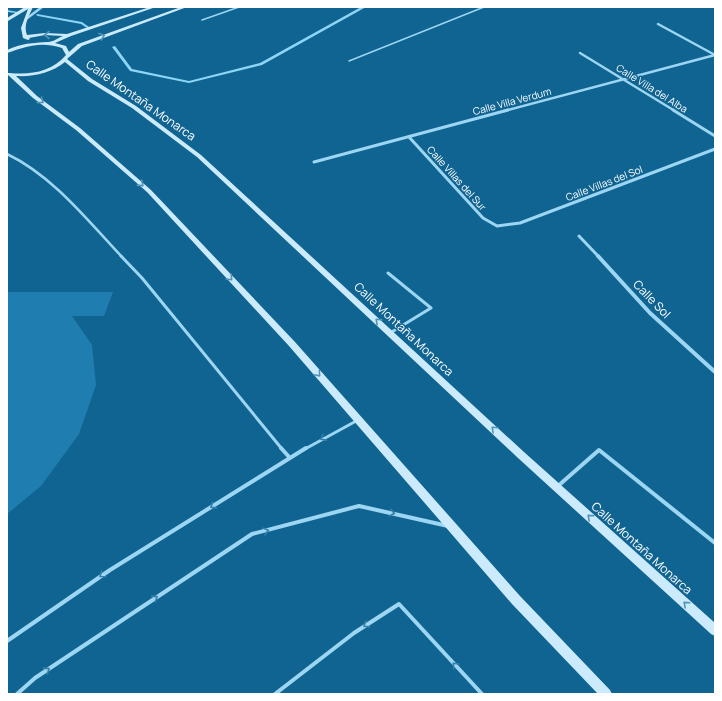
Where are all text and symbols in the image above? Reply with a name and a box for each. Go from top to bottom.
one-way arrow [44,31,50,39]
one-way arrow [98,33,105,41]
street label: Calle Montaña Monarca [83,56,199,144]
street label: Calle Villa del Alba [614,60,690,116]
street label: Calle Villa Verdum [471,84,553,118]
one-way arrow [36,96,43,103]
street label: Calle Villas del Sur [424,143,490,214]
street label: Calle Villas del Sol [563,162,645,204]
one-way arrow [136,180,143,187]
one-way arrow [225,274,232,281]
street label: Calle Sol [629,276,675,322]
street label: Calle Montaña Monarca [350,278,458,380]
one-way arrow [375,319,383,326]
one-way arrow [313,370,320,377]
one-way arrow [491,427,498,434]
one-way arrow [320,433,327,440]
street label: Calle Montaña Monarca [588,498,696,598]
one-way arrow [210,501,217,508]
one-way arrow [389,509,395,517]
one-way arrow [587,515,594,522]
one-way arrow [262,527,269,535]
one-way arrow [100,570,107,577]
one-way arrow [151,596,158,603]
one-way arrow [683,601,691,609]
one-way arrow [363,621,370,628]
one-way arrow [453,663,460,670]
one-way arrow [43,667,50,674]

